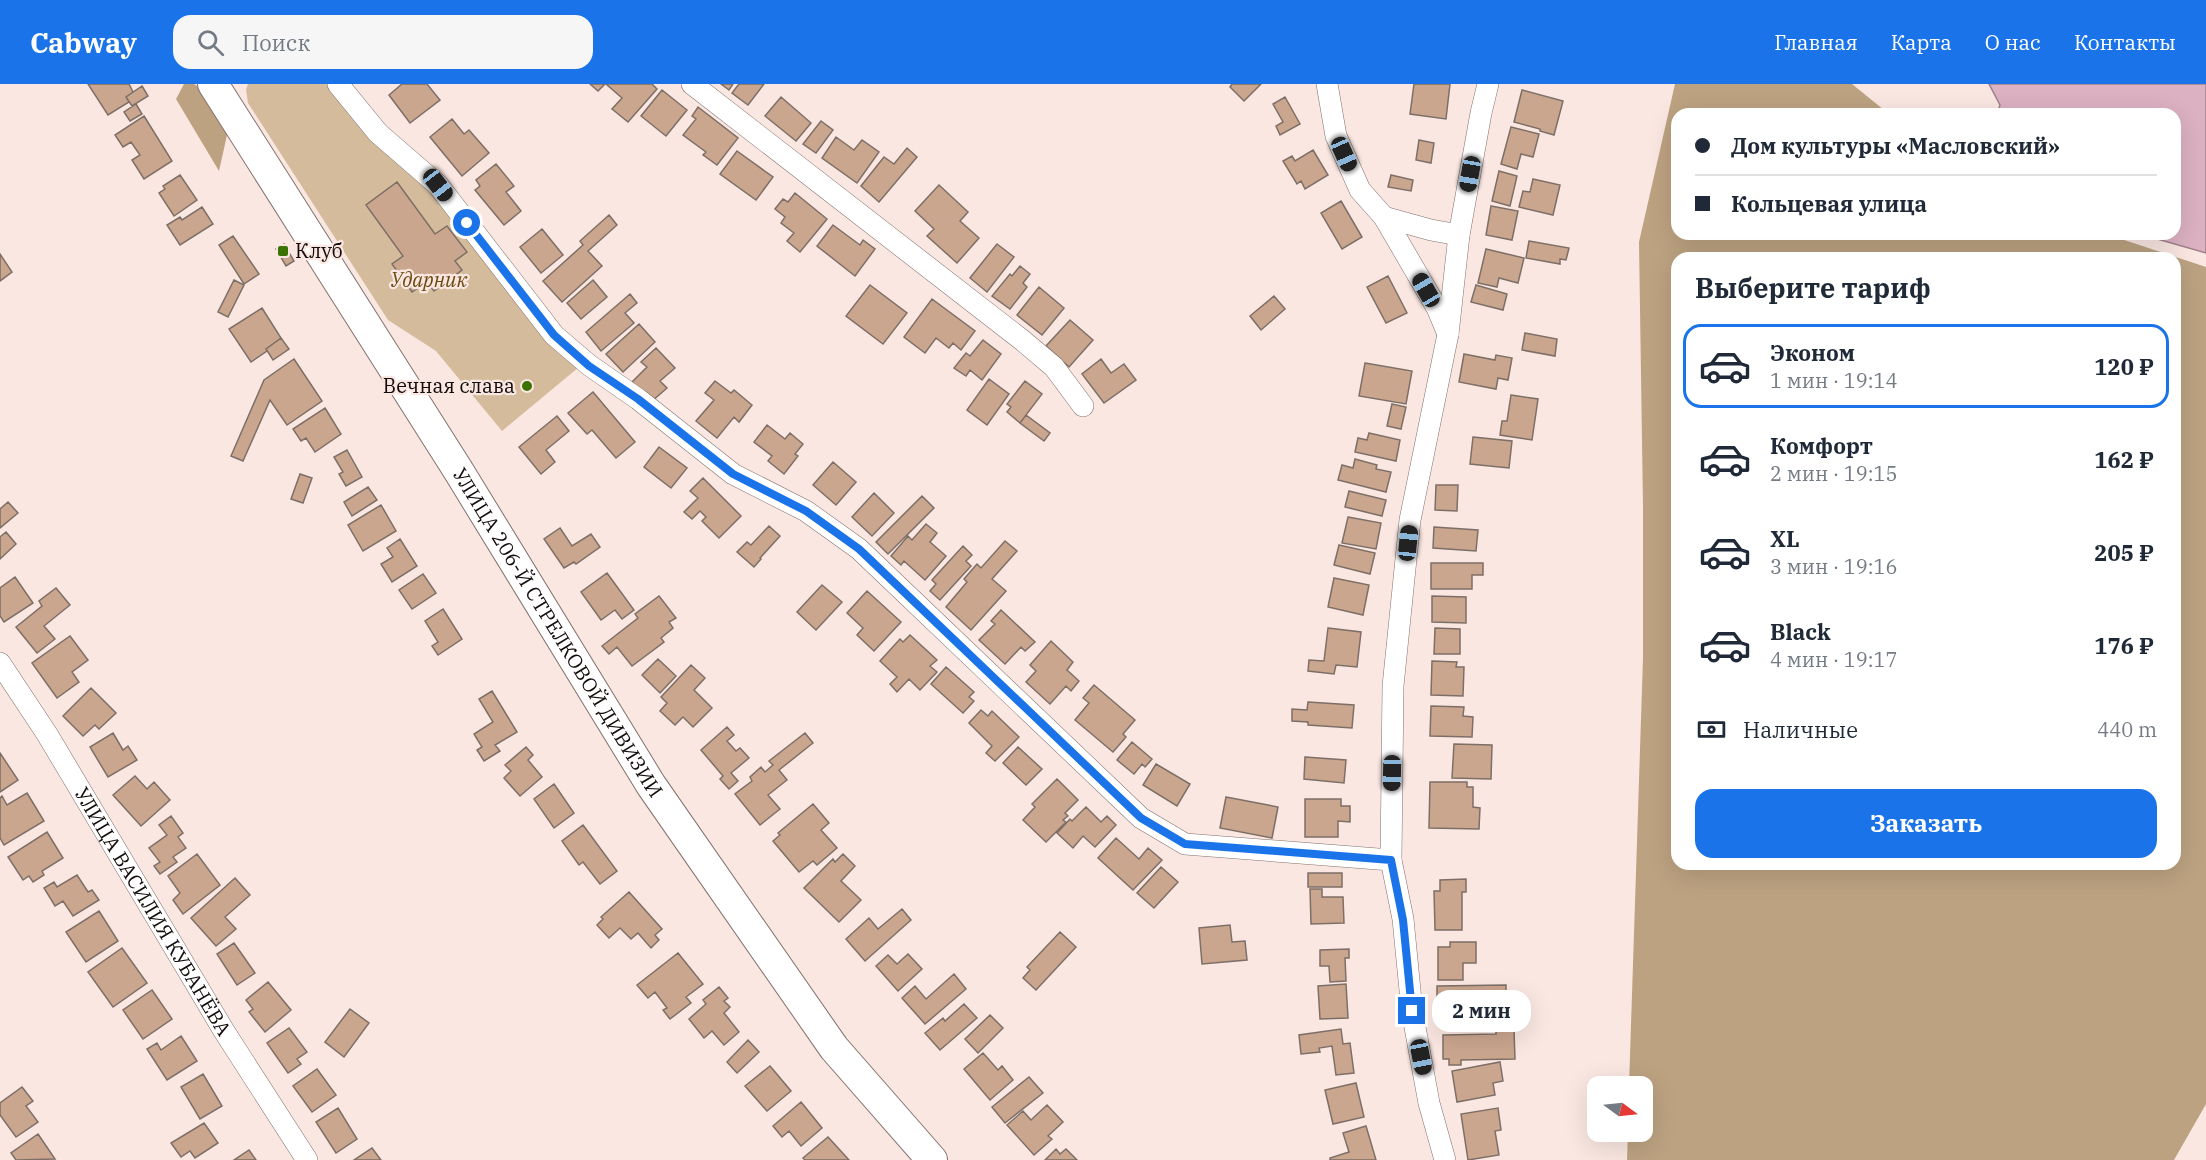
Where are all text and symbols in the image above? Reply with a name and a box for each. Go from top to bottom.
search box [173,15,593,69]
text: Cabway [30,24,137,61]
icon: search [194,26,227,59]
text: Поиск [242,28,310,57]
text: Главная [1774,28,1858,56]
text: Карта [1891,28,1952,56]
text: О нас [1985,28,2041,56]
text: Контакты [2074,28,2176,56]
text: Дом культуры «Масловский» [1731,131,2060,160]
car [1328,134,1360,174]
car [1458,155,1482,193]
car [420,165,456,205]
text: Кольцевая улица [1731,189,1927,218]
route start [453,209,480,236]
place label: Клуб [295,237,343,264]
marker: Клуб [276,244,290,258]
park label: Ударник [391,266,467,293]
car [1409,270,1443,310]
text: Выберите тариф [1695,270,1931,305]
text: Эконом [1770,338,1855,367]
icon: car [1698,339,1752,393]
text: 120 ₽ [2094,352,2154,381]
text: 1 мин · 19:14 [1770,367,1898,394]
place label: Вечная слава [383,372,515,399]
marker: Вечная слава [520,379,534,393]
text: Комфорт [1770,431,1873,460]
icon: car [1698,432,1752,486]
text: 162 ₽ [2094,445,2154,474]
text: 2 мин · 19:15 [1770,460,1898,487]
street label: УЛИЦА 206-Й СТРЕЛКОВОЙ ДИВИЗИИ [447,462,670,803]
car [1397,524,1419,562]
text: XL [1770,524,1800,553]
icon: car [1698,525,1752,579]
text: 205 ₽ [2094,538,2154,567]
text: 3 мин · 19:16 [1770,553,1898,580]
text: Black [1770,617,1831,646]
icon: car [1698,618,1752,672]
text: 176 ₽ [2094,631,2154,660]
text: 4 мин · 19:17 [1770,646,1898,673]
icon: cash [1695,713,1728,746]
text: Наличные [1743,715,1858,744]
text: 440 m [2097,716,2157,743]
car [1383,755,1401,791]
street label: УЛИЦА ВАСИЛИЯ КУБАНЁВА [69,782,238,1041]
button: Заказать [1695,789,2157,858]
callout: 2 мин [1433,990,1532,1032]
route end [1398,997,1425,1024]
text: 2 мин [1452,997,1511,1024]
car [1409,1038,1433,1076]
north arrow [1587,1076,1653,1142]
map controls [1587,1076,1653,1142]

